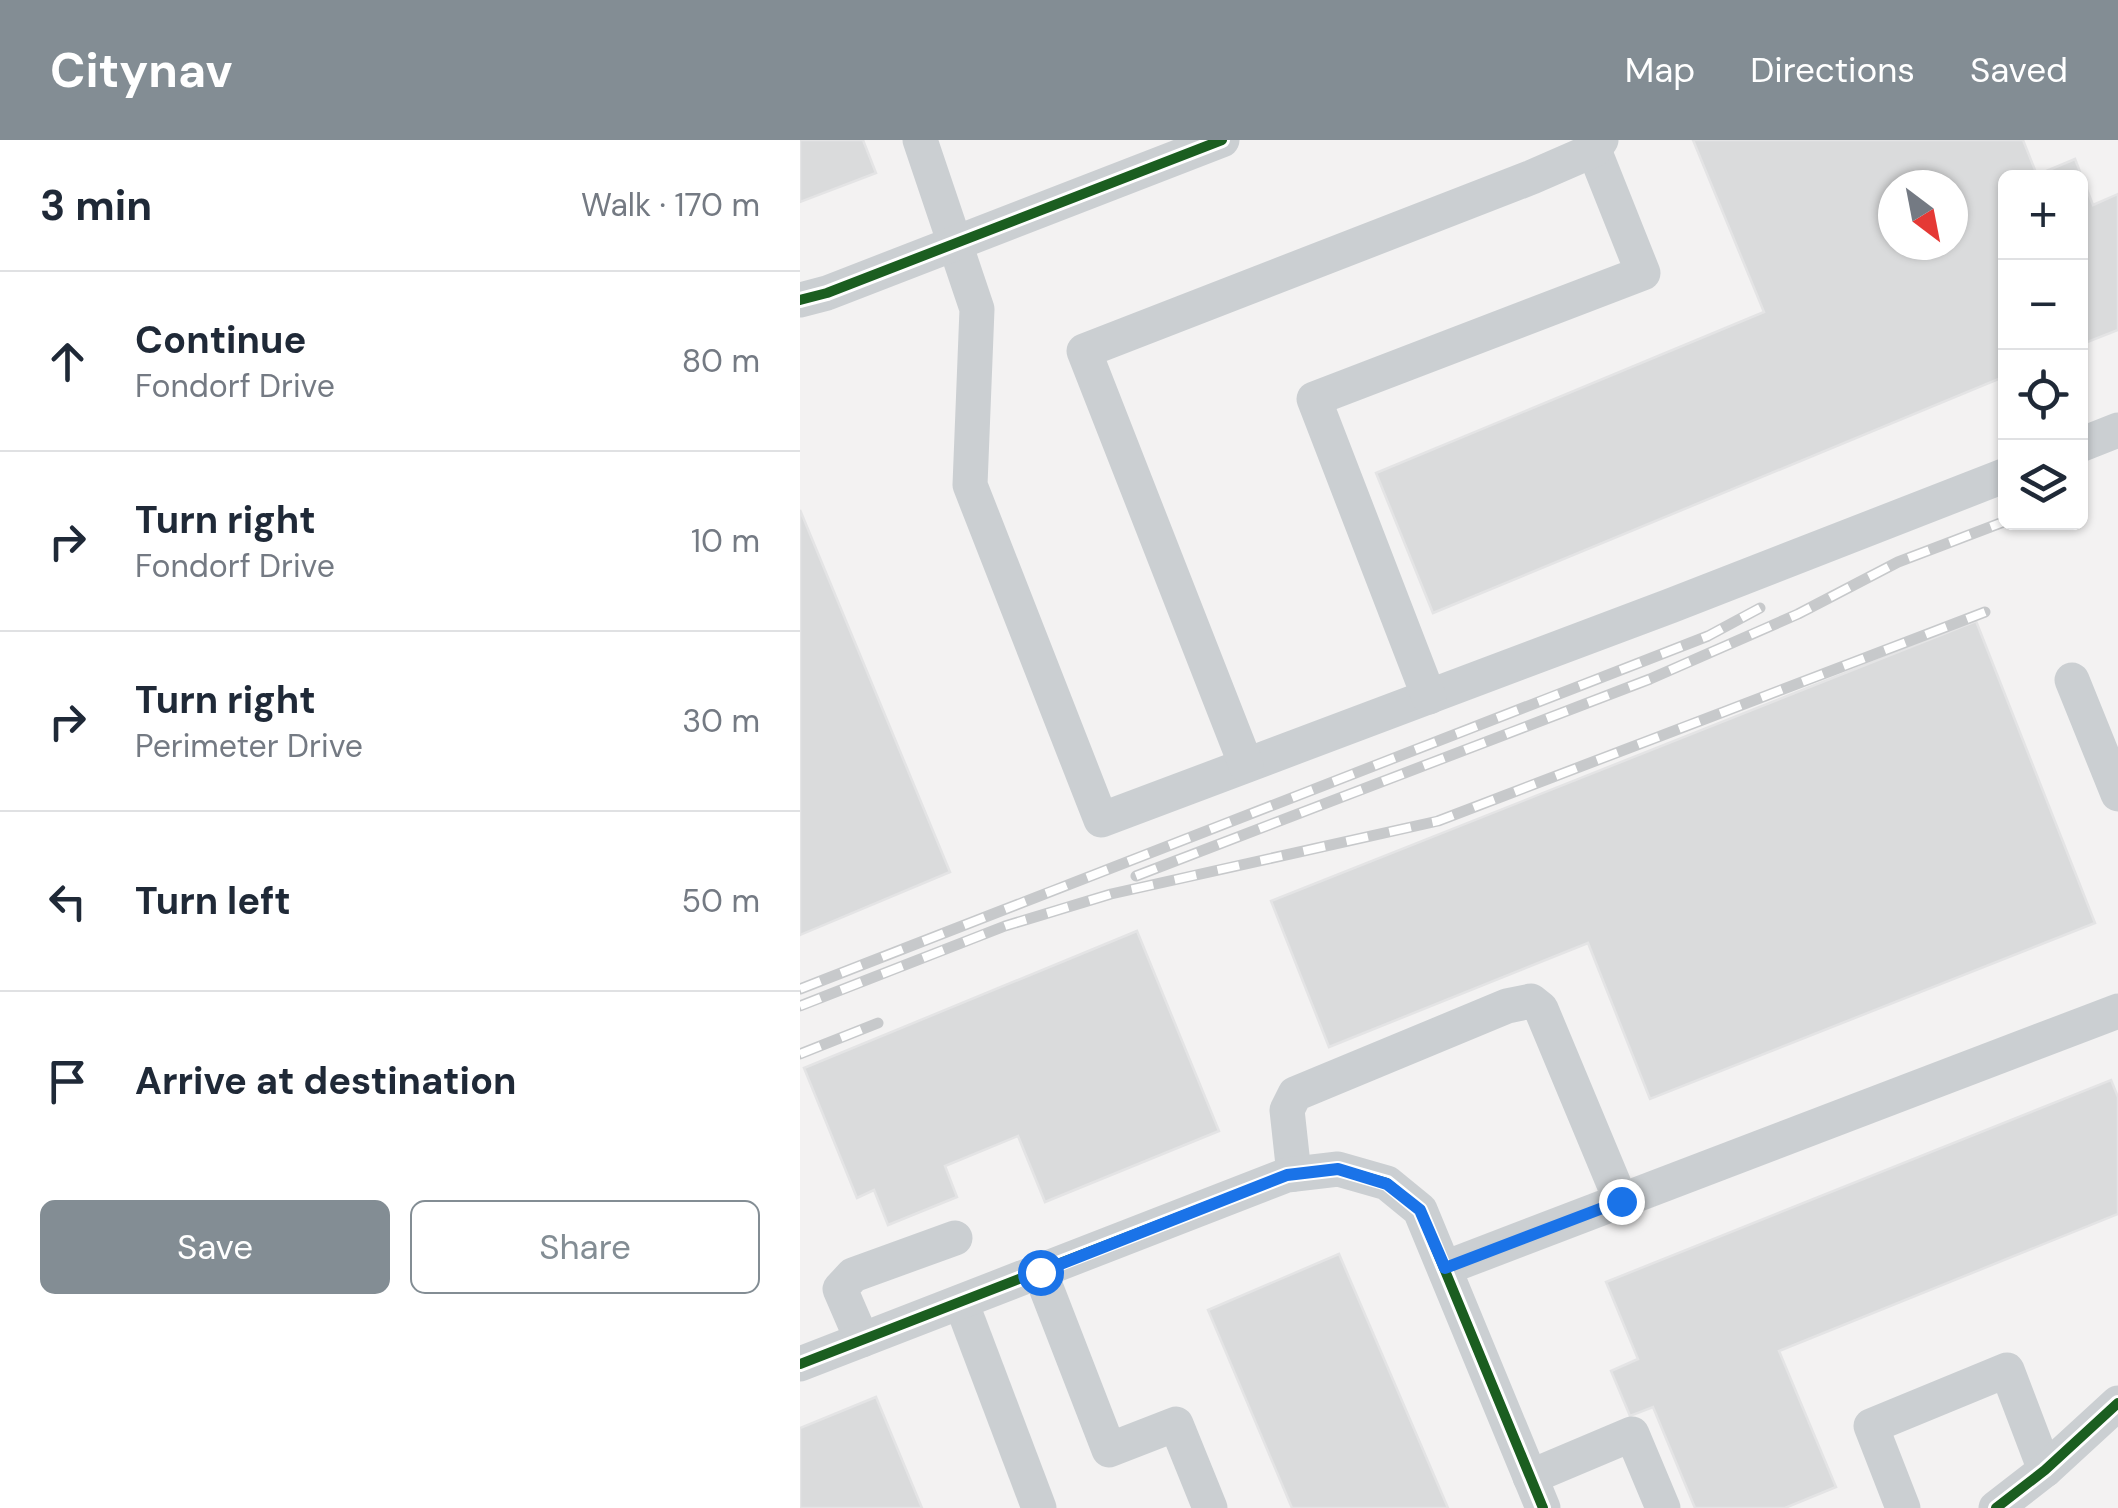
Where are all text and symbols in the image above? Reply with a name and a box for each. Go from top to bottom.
text: Citynav [50,39,233,102]
text: Map [1625,47,1695,93]
text: Directions [1750,47,1915,93]
text: Saved [1970,47,2068,93]
north arrow [1878,170,1968,260]
map controls [1998,170,2088,530]
button: + [1998,170,2088,260]
text: 3 min [40,178,152,233]
text: Walk · 170 m [581,184,760,226]
button: − [1998,260,2088,350]
text: Continue [135,315,306,365]
icon: ahead [40,334,95,389]
text: 80 m [682,340,760,382]
button: locate [1998,350,2088,440]
text: Fondorf Drive [135,365,335,407]
button: layers [1998,440,2088,530]
text: Turn right [135,495,316,545]
icon: right [40,514,95,569]
text: 10 m [691,520,760,562]
text: Fondorf Drive [135,545,335,587]
text: Turn right [135,675,316,725]
icon: right [40,694,95,749]
text: 30 m [682,700,760,742]
text: Perimeter Drive [135,725,363,767]
icon: left [40,874,95,929]
text: Turn left [135,876,291,926]
text: 50 m [682,880,760,922]
icon: arrive [40,1054,95,1109]
text: Arrive at destination [135,1056,517,1106]
route end [1599,1179,1645,1225]
button: Save [40,1200,390,1294]
button: Share [410,1200,760,1294]
route start [1018,1250,1064,1296]

